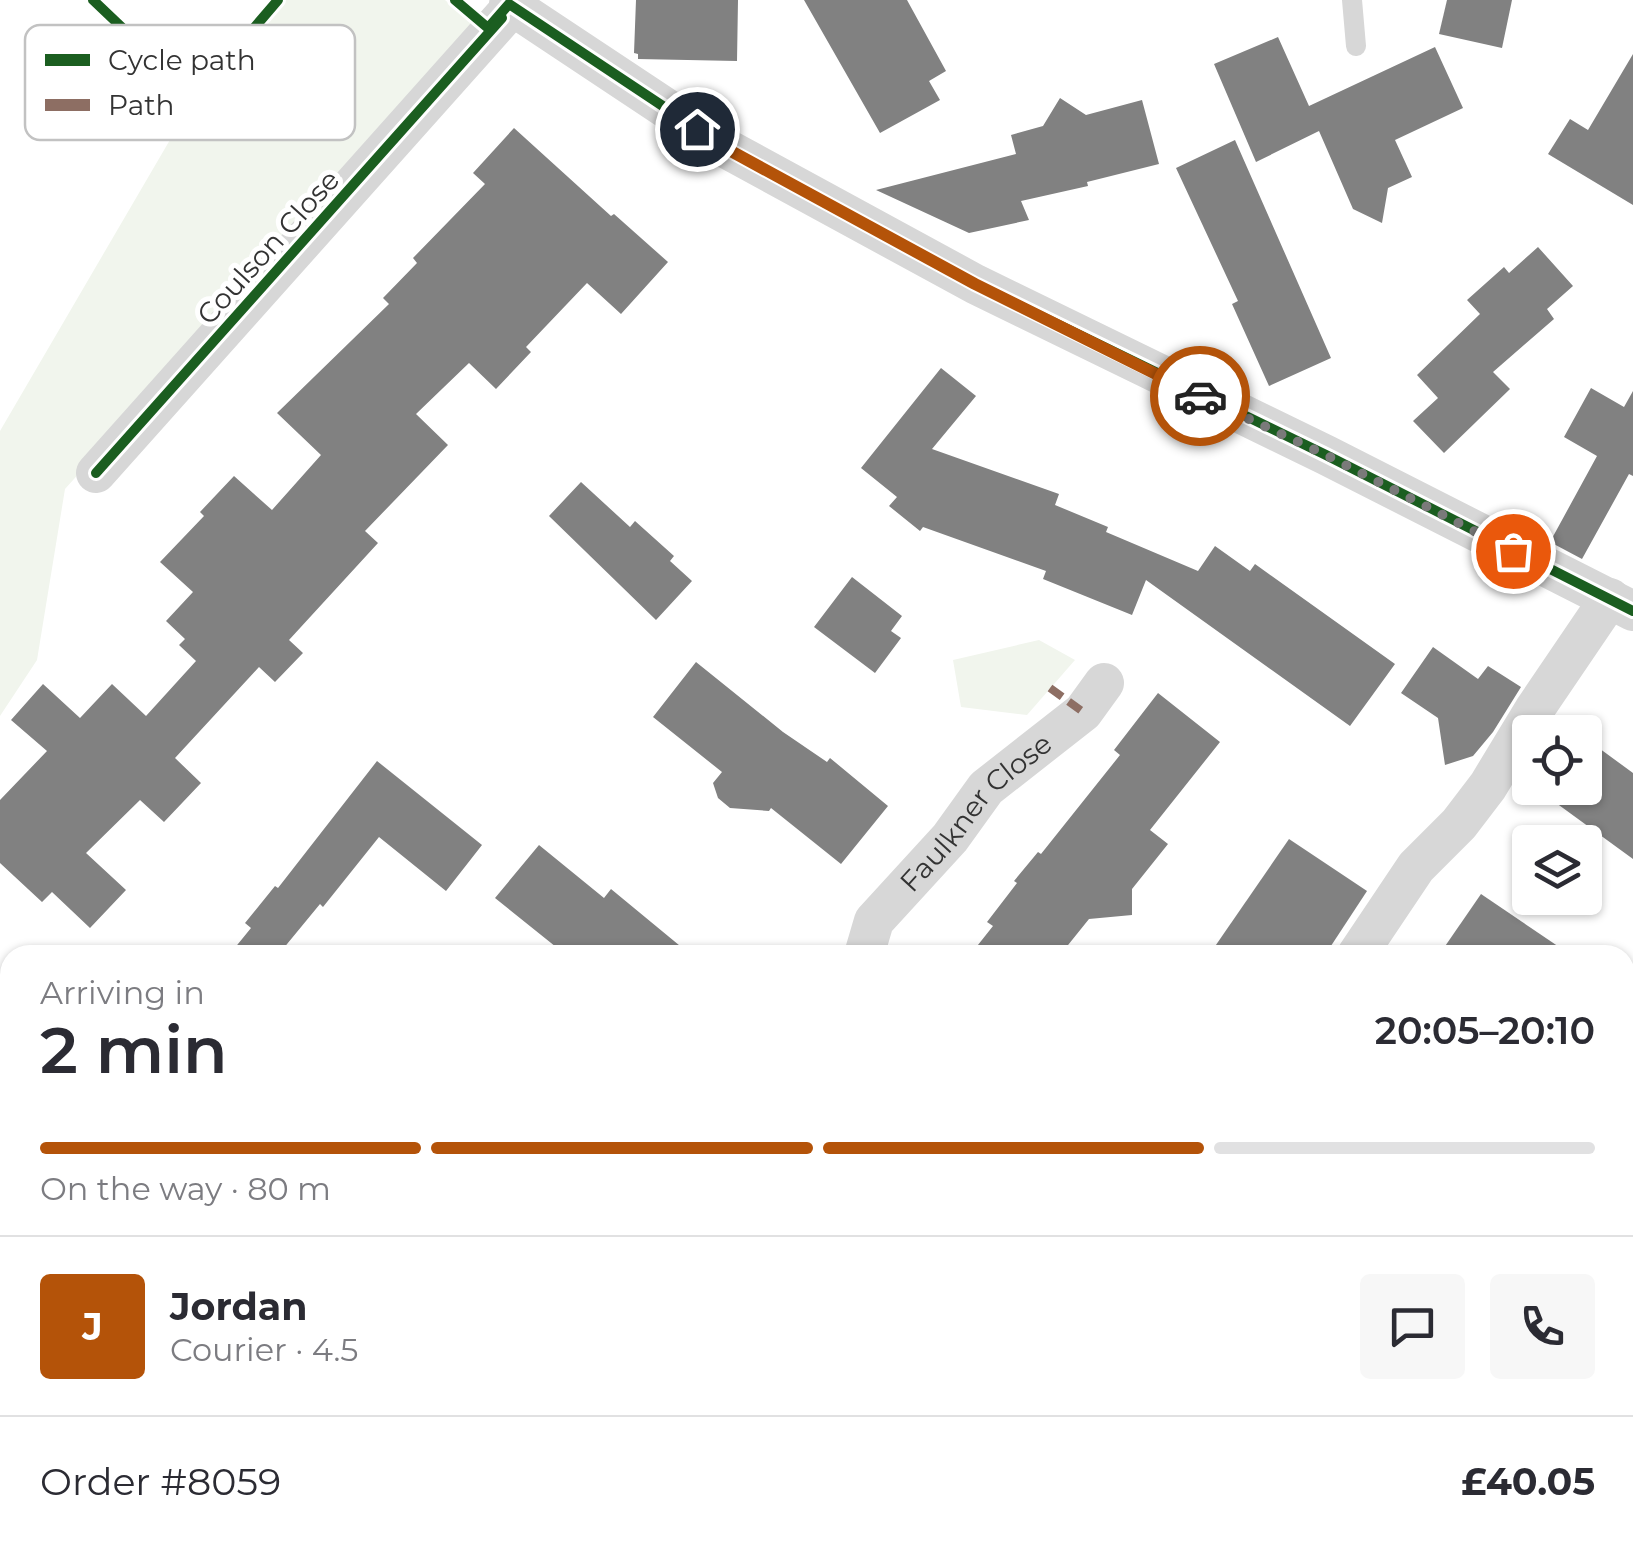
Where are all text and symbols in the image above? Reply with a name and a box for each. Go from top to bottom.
legend [25,25,355,140]
text: Cycle path [108,43,256,77]
pin [655,87,740,172]
text: Path [108,88,175,122]
icon: home [670,102,725,157]
street label: Coulson Close [190,163,346,331]
courier [1150,346,1250,446]
icon: car [1173,369,1228,424]
pin [1471,509,1556,594]
icon: bag [1486,524,1541,579]
map controls [1512,715,1602,915]
button: locate [1512,715,1602,805]
street label: Faulkner Close [893,726,1058,898]
button: layers [1512,825,1602,915]
text: Arriving in [40,973,205,1012]
text: 20:05–20:10 [1375,1007,1595,1054]
text: 2 min [40,1010,228,1089]
text: On the way · 80 m [40,1169,331,1208]
button: chat [1360,1274,1465,1379]
button: phone [1490,1274,1595,1379]
text: Jordan [170,1283,308,1330]
text: J [82,1303,103,1350]
text: Courier · 4.5 [170,1330,358,1369]
text: Order #8059 [40,1458,281,1505]
text: £40.05 [1461,1458,1595,1505]

